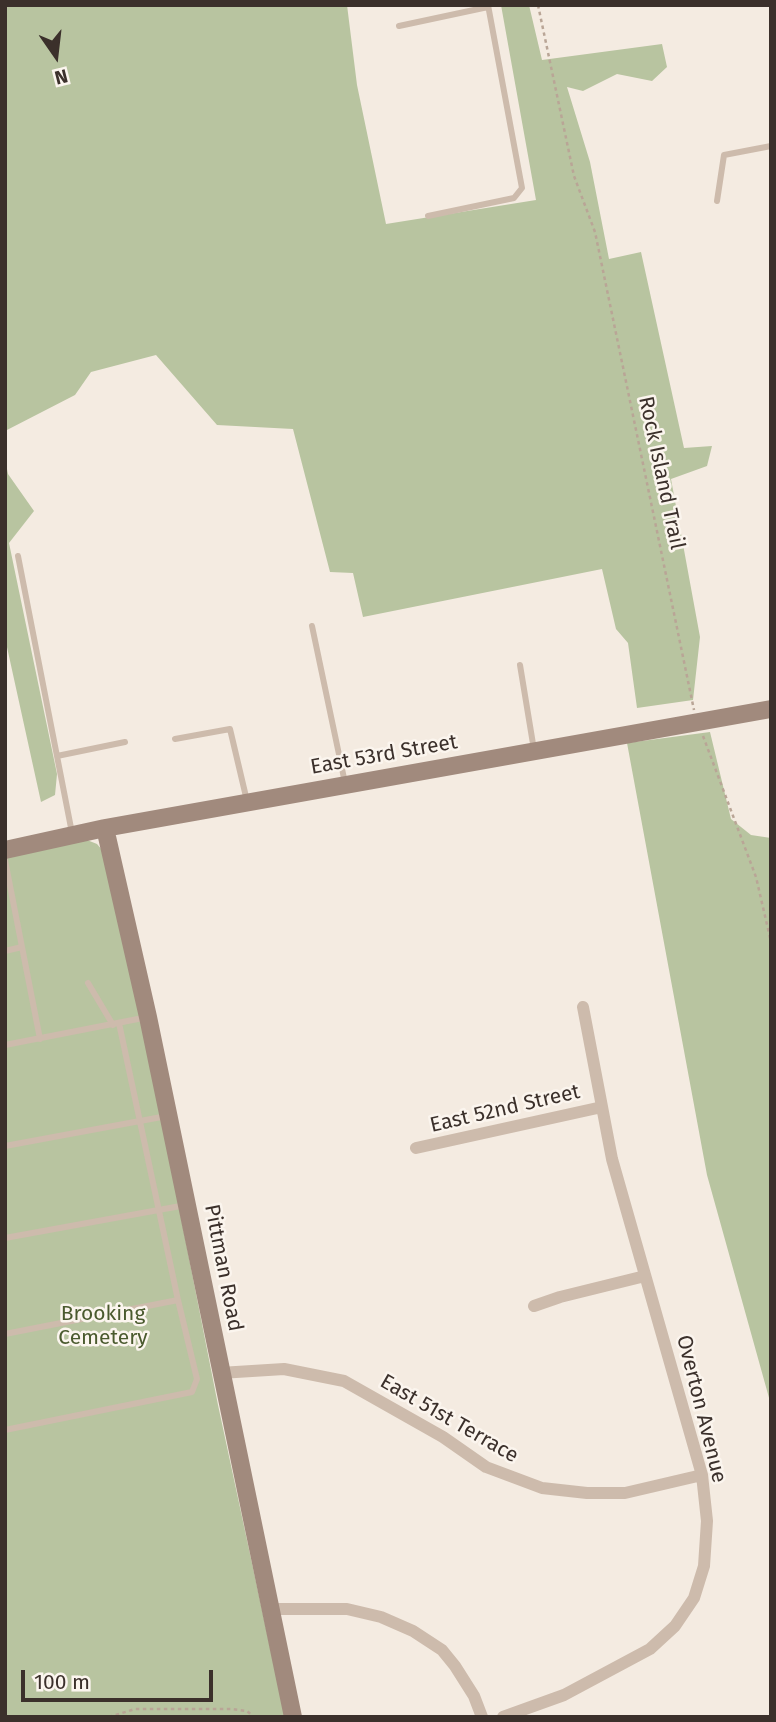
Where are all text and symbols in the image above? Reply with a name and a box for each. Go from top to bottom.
north arrow [21,21,91,91]
text: N [52,64,70,90]
street label: Rock Island Trail [632,394,690,552]
street label: East 53rd Street [309,730,459,780]
street label: East 52nd Street [428,1079,582,1139]
street label: Pittman Road [198,1202,248,1334]
park label: Brooking Cemetery [58,1301,148,1351]
street label: Overton Avenue [670,1332,732,1486]
street label: East 51st Terrace [375,1369,523,1469]
scale bar [24,1656,217,1700]
text: 100 m [34,1669,90,1695]

